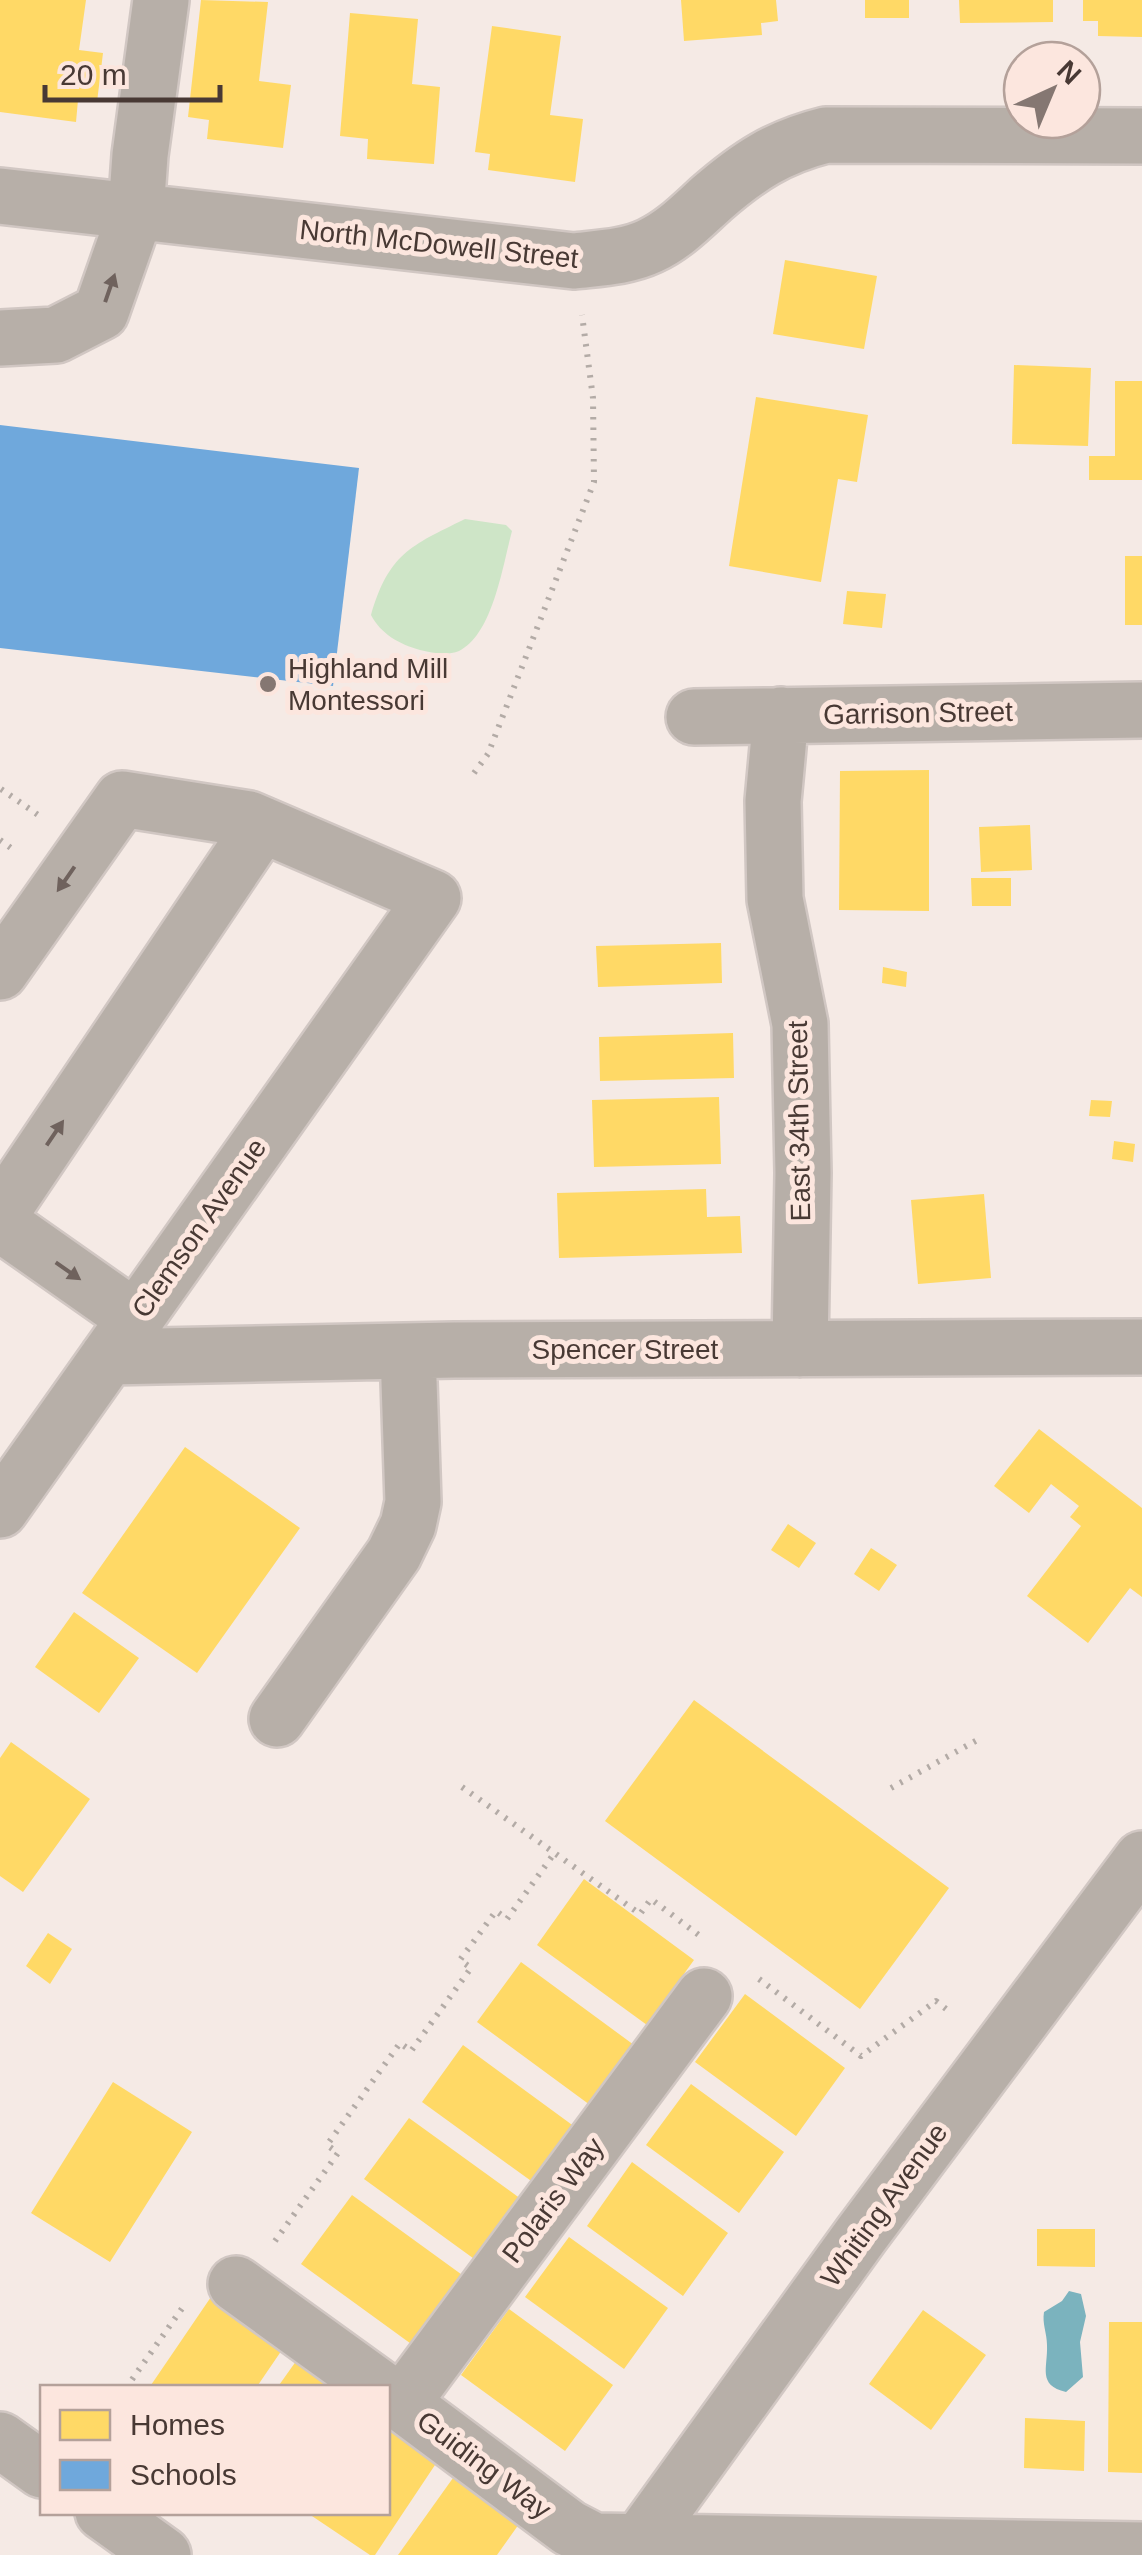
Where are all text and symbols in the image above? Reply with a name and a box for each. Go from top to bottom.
scale bar [45,40,220,102]
north arrow [1002,40,1102,140]
text: N [1051,54,1087,91]
text: 20 m [60,58,127,91]
street label: North McDowell Street [298,214,580,274]
one-way arrow [103,273,118,303]
place label: Highland Mill Montessori [288,653,448,716]
marker: Highland Mill Montessori [257,673,279,695]
street label: Garrison Street [823,696,1013,730]
one-way arrow [57,866,76,892]
street label: East 34th Street [782,1020,816,1222]
one-way arrow [45,1119,63,1146]
street label: Clemson Avenue [126,1133,272,1323]
one-way arrow [54,1261,81,1280]
street label: Spencer Street [532,1334,719,1365]
street label: Whiting Avenue [814,2117,954,2293]
street label: Polaris Way [496,2131,610,2269]
legend [40,2385,390,2515]
street label: Guiding Way [411,2405,557,2525]
text: Homes [130,2408,225,2441]
text: Schools [130,2458,237,2491]

